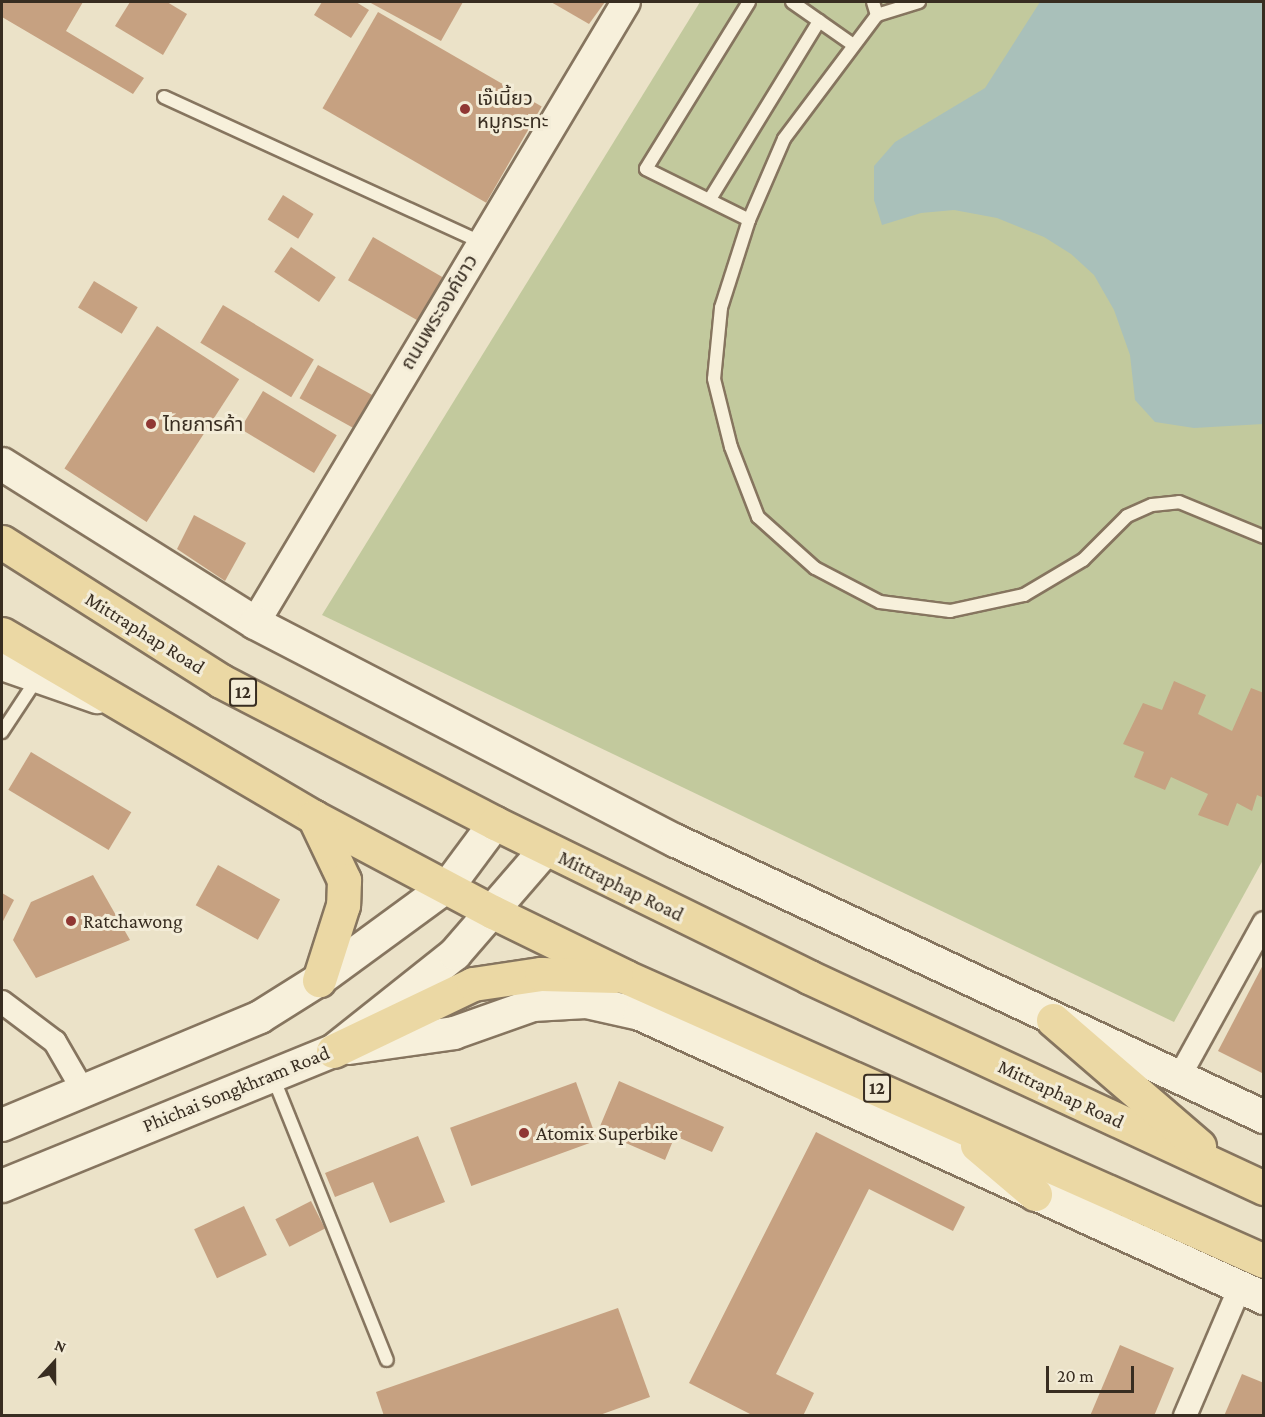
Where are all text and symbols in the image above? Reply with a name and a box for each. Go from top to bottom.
place label: เจ๊เนี้ยว หมูกระทะ [477,86,548,133]
marker: เจ๊เนี้ยว หมูกระทะ [458,102,472,116]
street label: ถนนพระองค์ขาว [395,250,483,374]
place label: ไทยการค้า [163,412,243,436]
marker: ไทยการค้า [144,417,158,431]
street label: Mittraphap Road [81,587,209,679]
road number: 12 [228,677,258,707]
street label: Mittraphap Road [554,845,688,927]
place label: Ratchawong [83,909,183,933]
marker: Ratchawong [64,914,78,928]
street label: Phichai Songkhram Road [139,1041,333,1137]
street label: Mittraphap Road [994,1054,1128,1134]
road number: 12 [862,1073,892,1103]
place label: Atomix Superbike [536,1121,678,1145]
marker: Atomix Superbike [517,1126,531,1140]
north arrow [24,1333,84,1393]
text: N [52,1336,69,1356]
scale bar [1049,1354,1138,1392]
text: 20 m [1057,1366,1094,1386]

